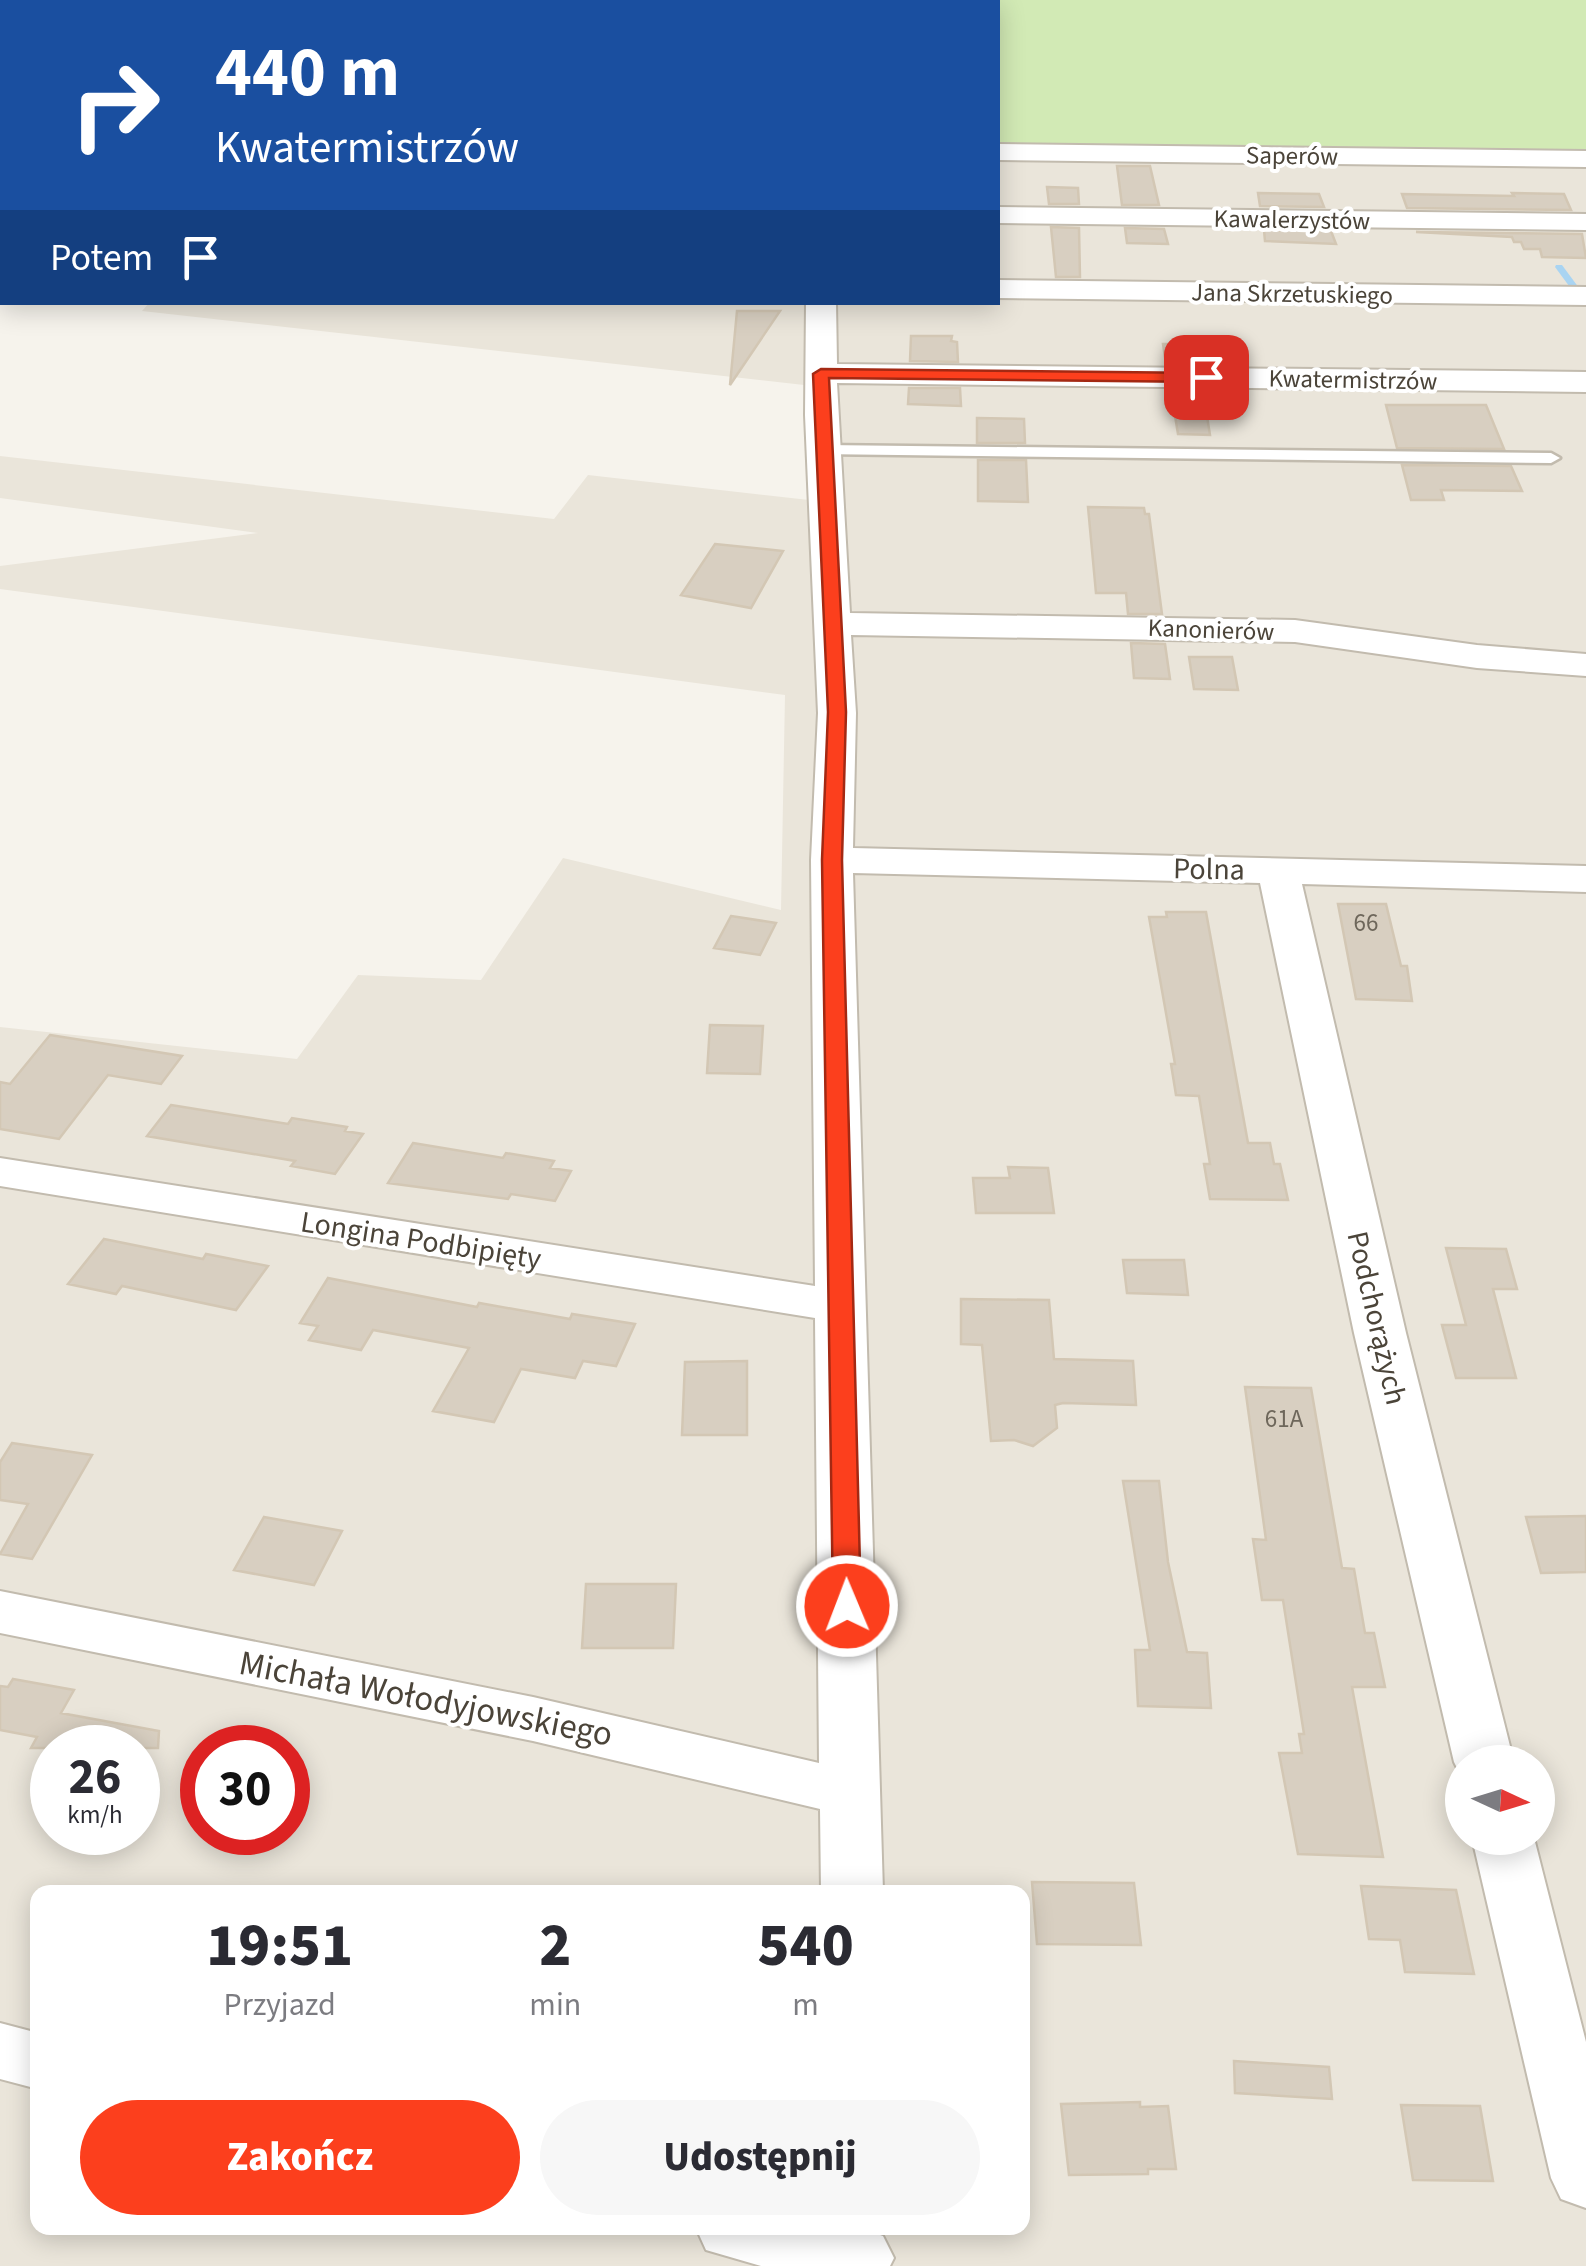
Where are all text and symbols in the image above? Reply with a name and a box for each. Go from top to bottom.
text: 440 m [215,23,400,123]
icon: right [50,40,180,170]
text: Kwatermistrzów [215,116,519,180]
street label: Saperów [1246,137,1338,175]
street label: Kawalerzystów [1213,201,1371,239]
icon: arrive [173,230,228,285]
text: Potem [50,231,153,285]
street label: Jana Skrzetuskiego [1191,274,1393,314]
pin [1164,335,1249,420]
icon: arrive [1179,350,1234,405]
street label: Kwatermistrzów [1268,361,1438,399]
street label: Kanonierów [1147,610,1275,650]
street label: Polna [1173,847,1245,892]
house number: 66 [1354,905,1378,941]
street label: Longina Podbipięty [298,1200,544,1281]
street label: Podchorążych [1336,1227,1417,1409]
house number: 61A [1265,1401,1304,1437]
position arrow [795,1554,899,1658]
street label: Michała Wołodyjowskiego [235,1638,617,1760]
speed limit sign: 30 [180,1725,310,1855]
text: 26 [69,1742,121,1813]
north arrow [1445,1745,1555,1855]
map controls [1445,1745,1555,1855]
text: km/h [67,1797,123,1833]
text: 19:51 [206,1904,353,1989]
text: 2 [539,1904,571,1989]
text: 540 [758,1904,854,1989]
text: Przyjazd [224,1982,336,2028]
text: min [529,1982,581,2028]
text: m [792,1982,819,2028]
button: Zakończ [80,2100,520,2215]
button: Udostępnij [540,2100,980,2215]

